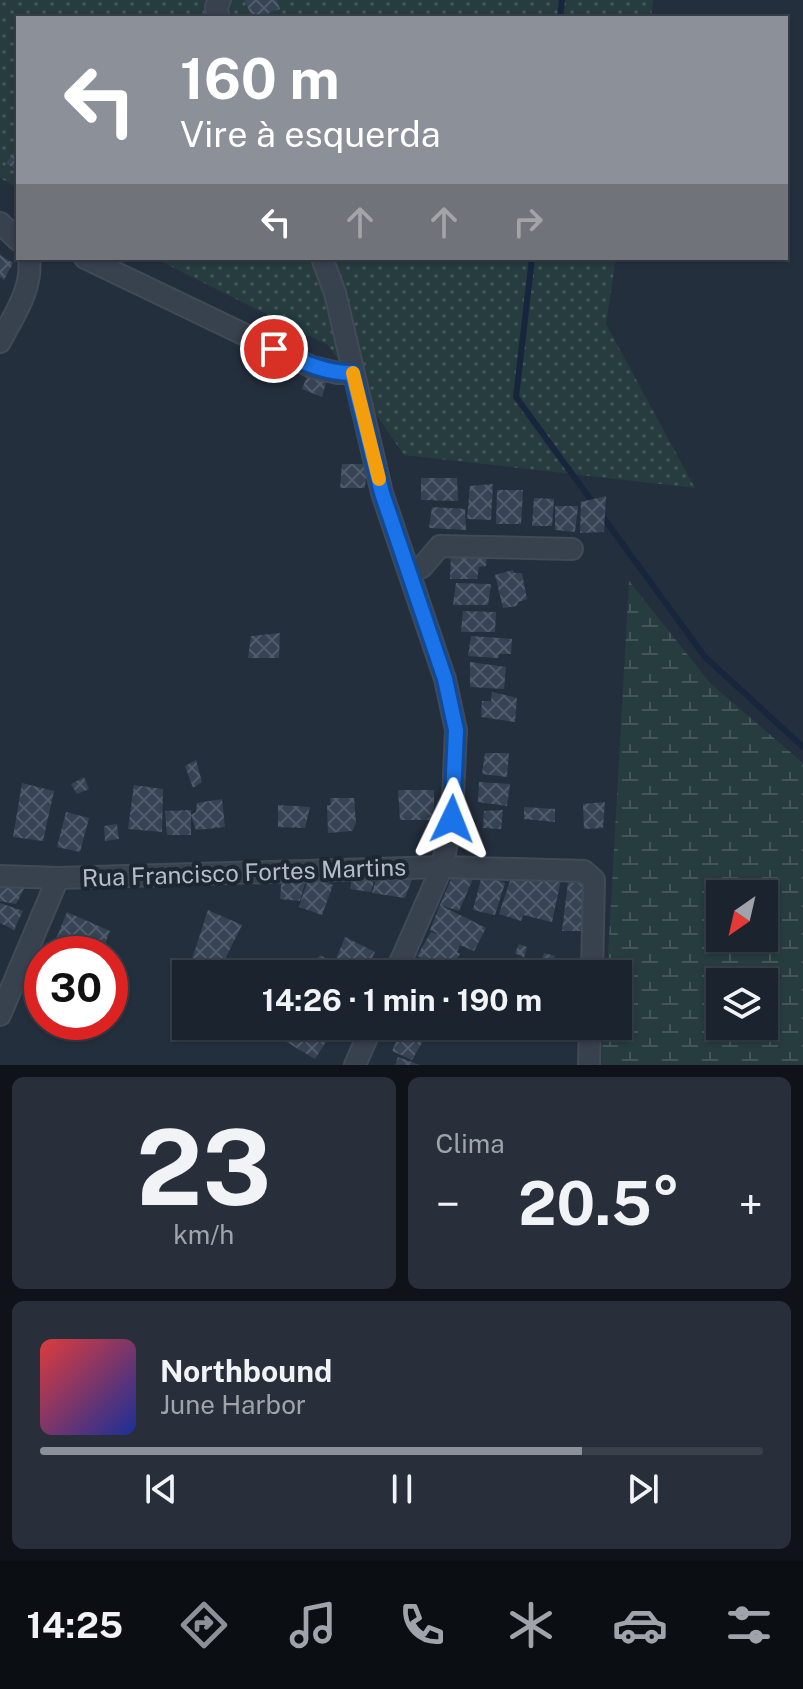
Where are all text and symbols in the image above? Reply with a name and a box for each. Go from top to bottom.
text: 160 m [180,46,340,112]
icon: left [48,48,152,152]
text: Vire à esquerda [180,113,441,155]
icon: left [254,200,298,244]
icon: ahead [338,200,382,244]
icon: ahead [422,200,466,244]
icon: right [506,200,550,244]
pin [240,315,308,383]
icon: arrive [252,327,296,371]
position arrow [410,777,494,861]
street label: Rua Francisco Fortes Martins [81,852,407,892]
north arrow [706,880,778,952]
map controls [706,880,778,1040]
speed limit sign: 30 [24,936,128,1040]
button: layers [706,968,778,1040]
text: 14:26 · 1 min · 190 m [262,982,542,1018]
text: 23 [136,1106,271,1228]
text: Clima [436,1128,505,1159]
text: 20.5° [518,1168,680,1239]
text: − [436,1178,460,1230]
text: + [739,1178,763,1230]
text: km/h [173,1219,234,1250]
text: Northbound [160,1353,332,1389]
text: June Harbor [160,1389,306,1420]
icon: previous [139,1467,183,1511]
icon: pause [380,1467,424,1511]
icon: next [621,1467,665,1511]
icon: directions [176,1597,232,1653]
icon: music [285,1597,341,1653]
icon: phone [394,1597,450,1653]
icon: climate [503,1597,559,1653]
icon: car [612,1597,668,1653]
icon: filters [721,1597,777,1653]
text: 14:25 [26,1604,123,1646]

